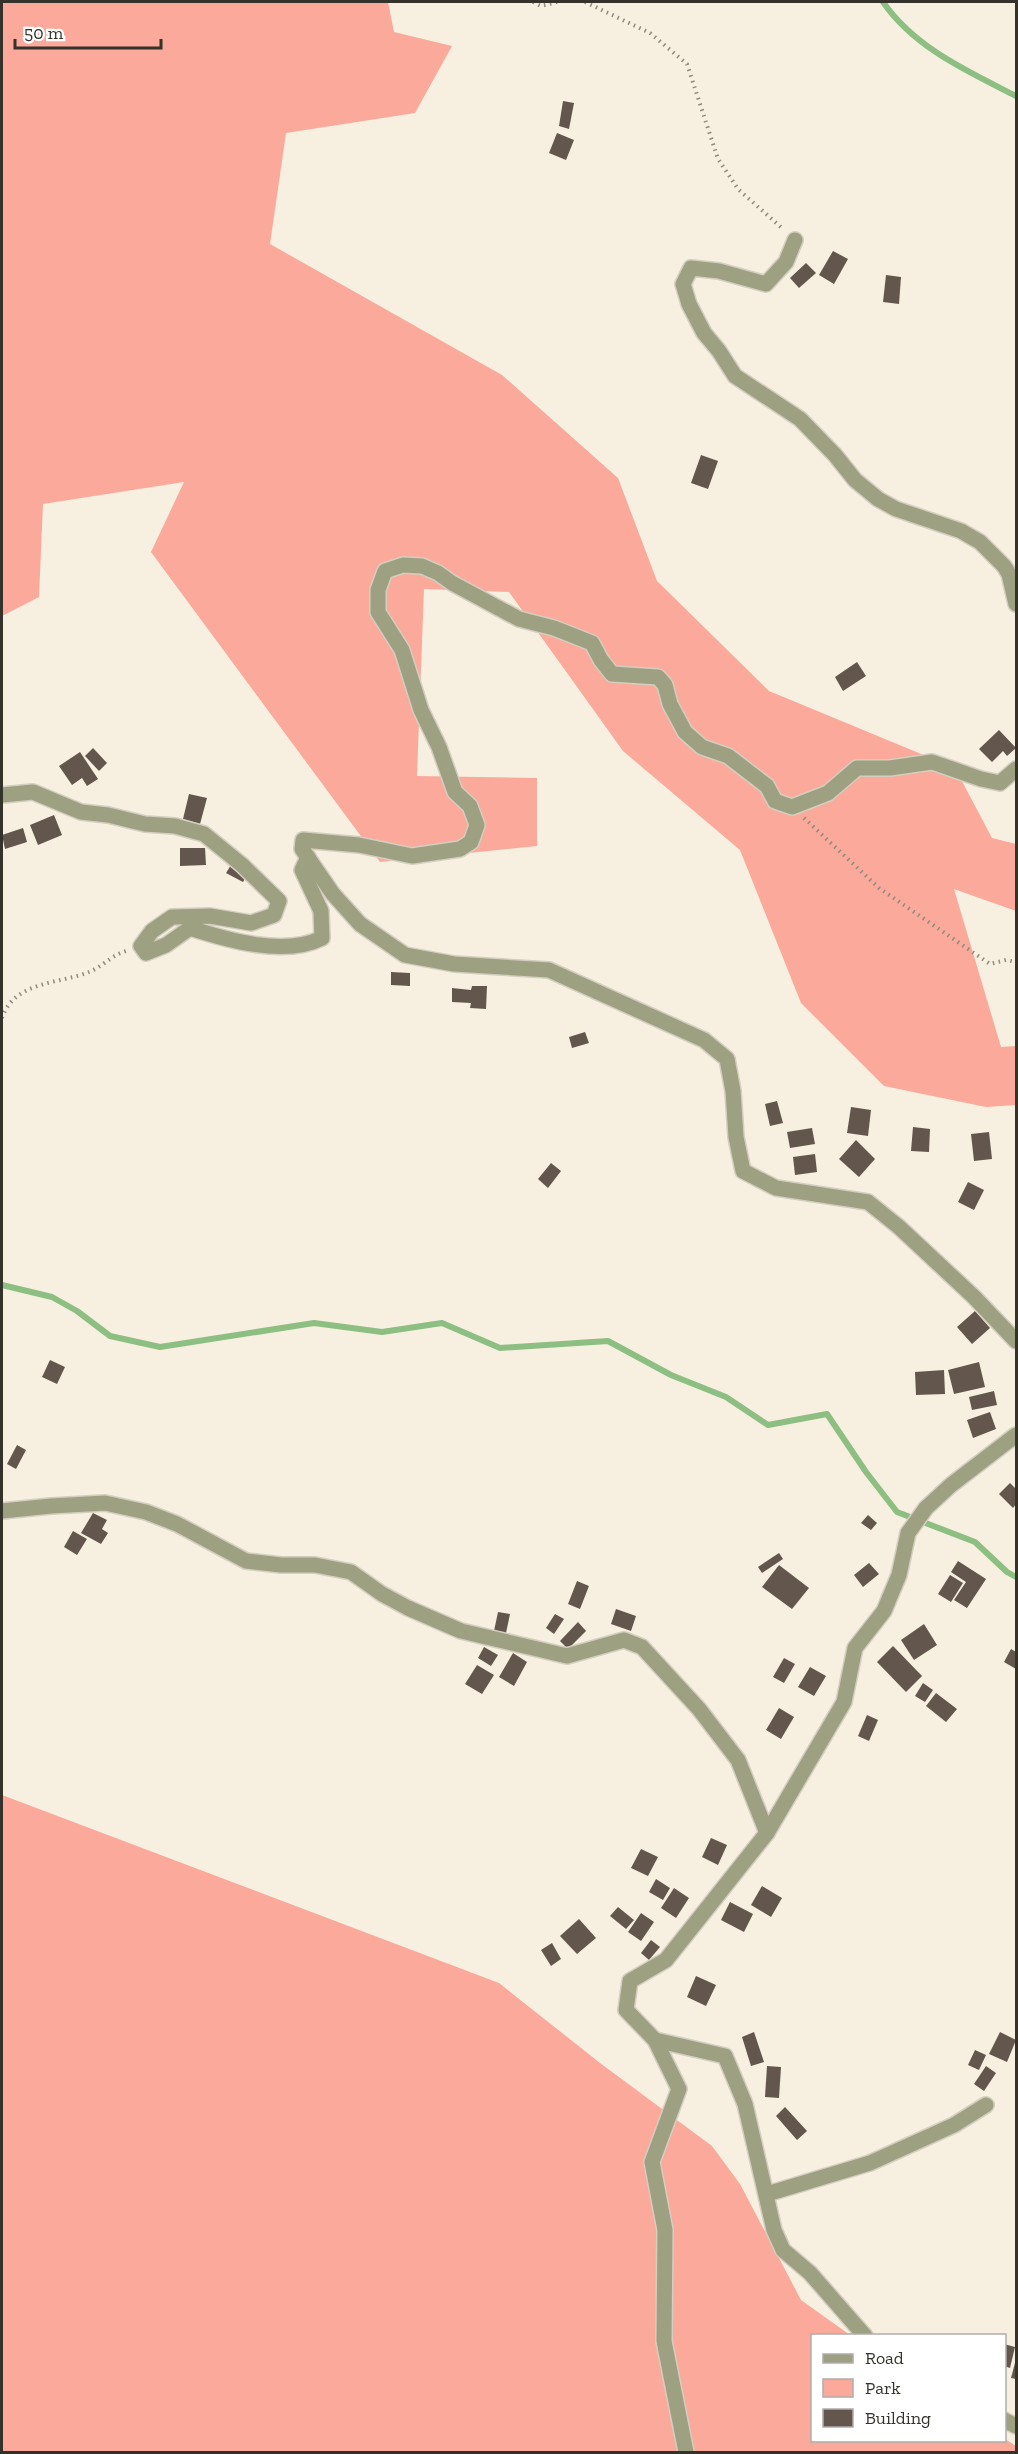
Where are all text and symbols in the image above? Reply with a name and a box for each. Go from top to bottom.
scale bar [15,12,160,50]
text: 50 m [24,22,64,44]
legend [811,2334,1006,2442]
text: Road [865,2347,904,2369]
text: Park [865,2377,901,2399]
text: Building [865,2407,931,2429]

